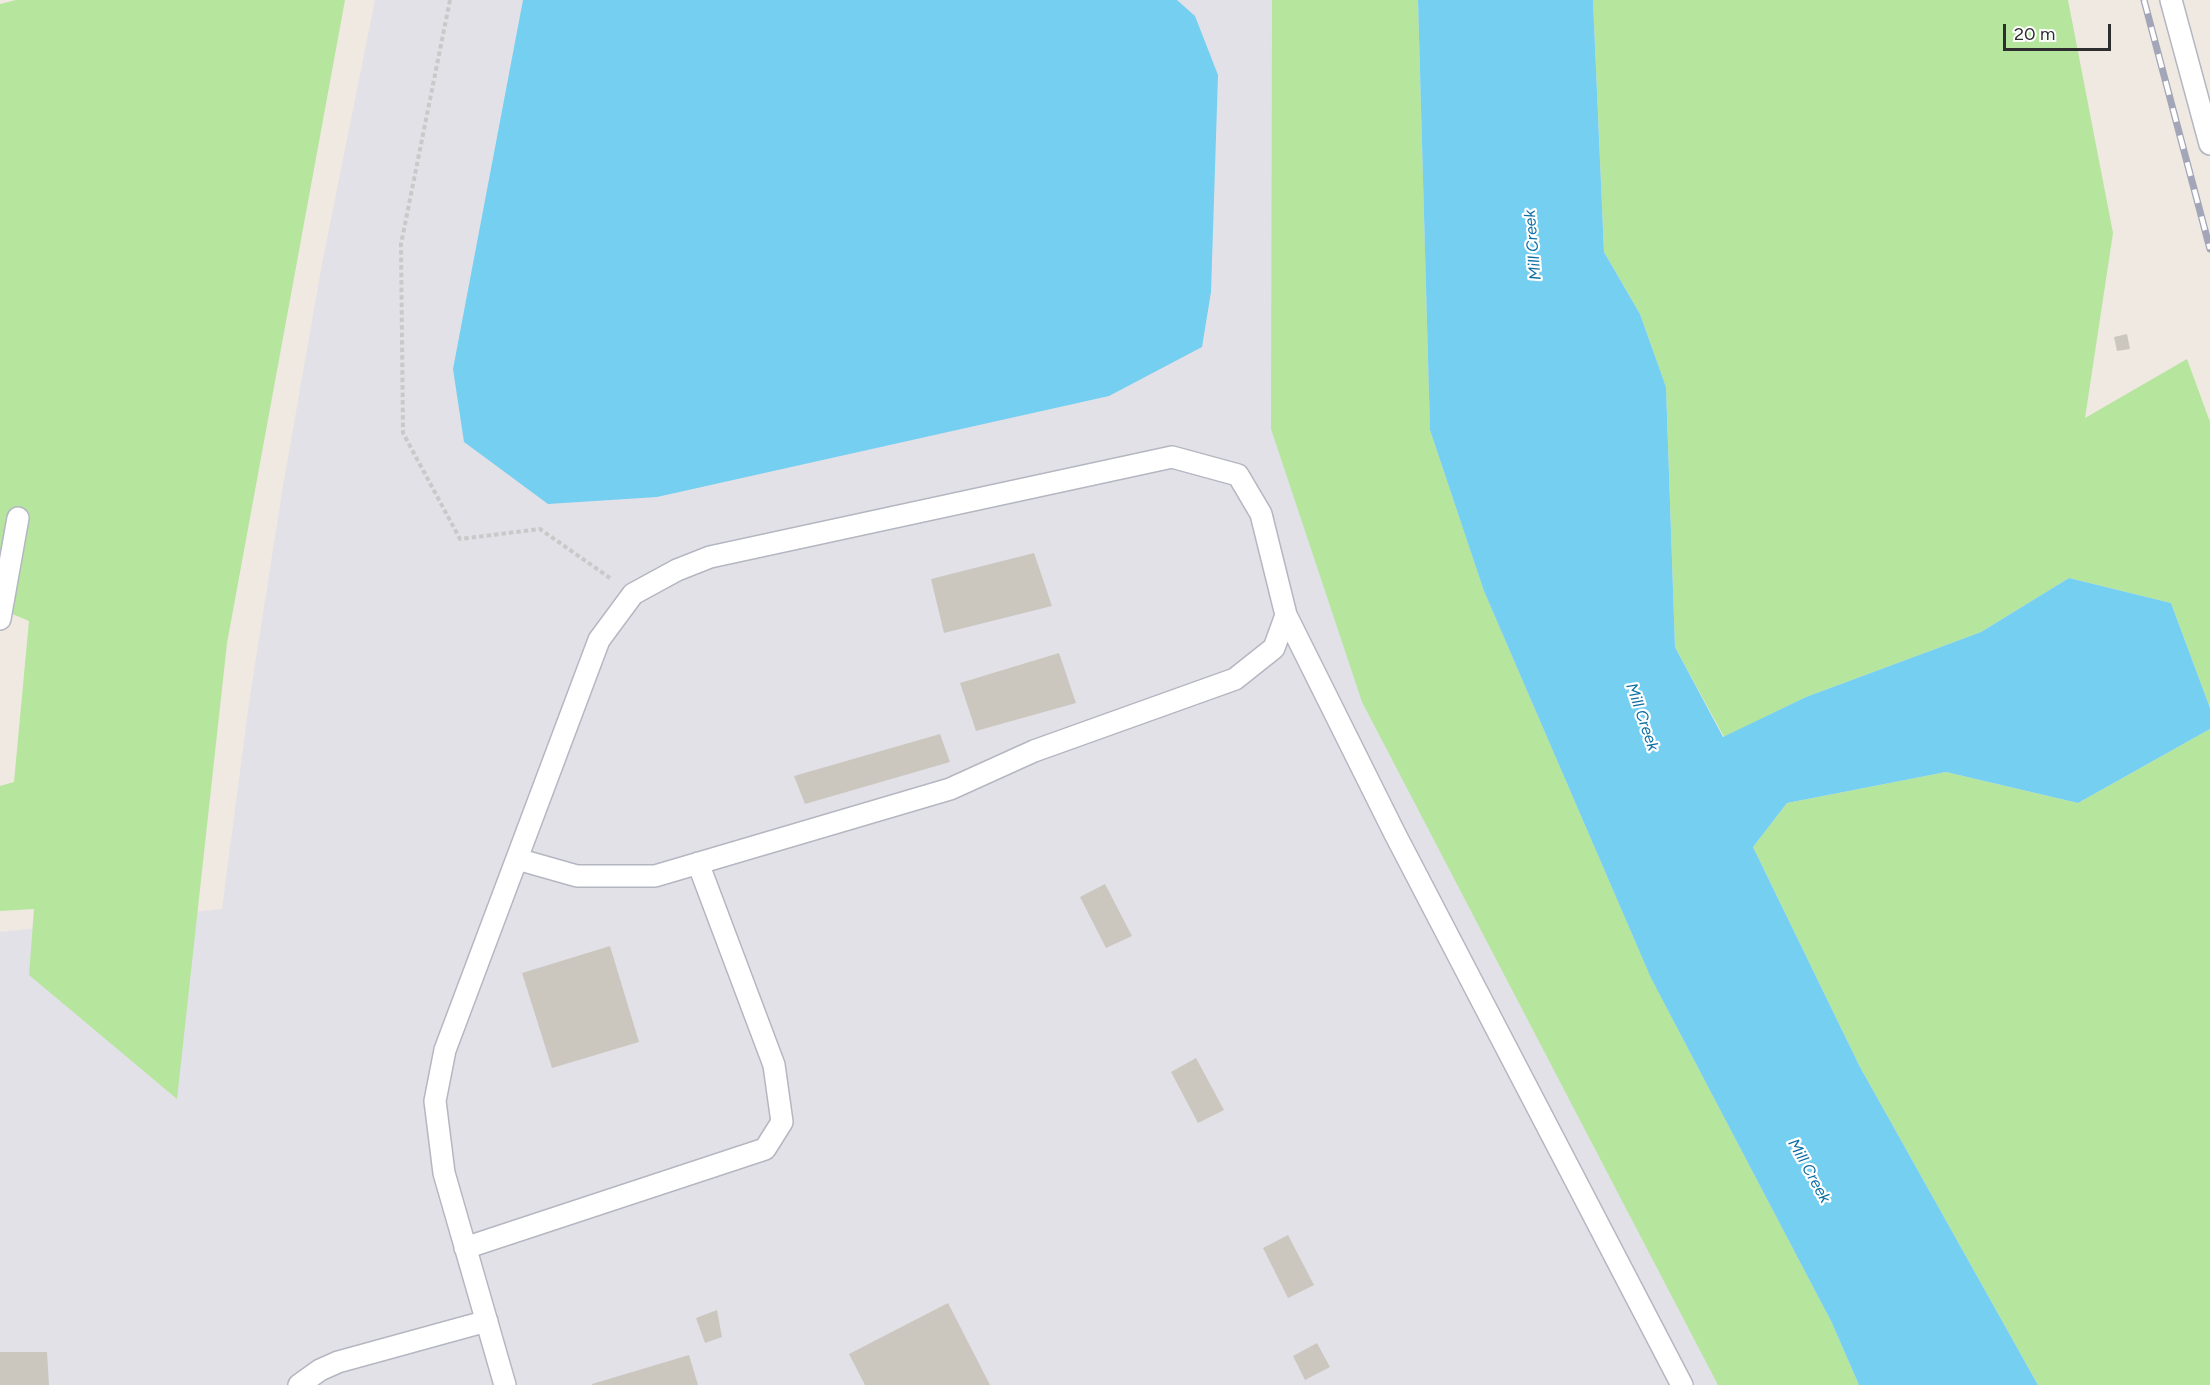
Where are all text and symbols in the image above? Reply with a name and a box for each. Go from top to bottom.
scale bar [2006,12,2114,50]
text: 20 m [2014,23,2055,45]
water label: Mill Creek [1520,209,1546,281]
water label: Mill Creek [1621,681,1663,753]
water label: Mill Creek [1783,1135,1835,1207]

